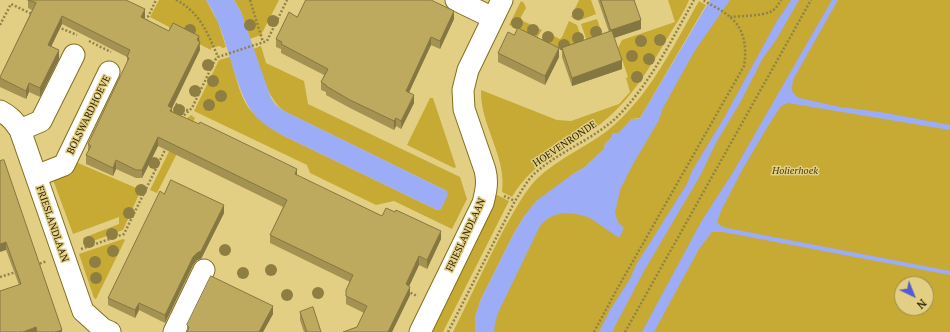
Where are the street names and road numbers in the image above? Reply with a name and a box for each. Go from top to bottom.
street label: BOLSWARDHOEVE [65,74,113,156]
street label: HOEVENRONDE [531,118,599,170]
street label: FRIESLANDLAAN [33,184,71,264]
street label: FRIESLANDLAAN [444,196,488,274]

